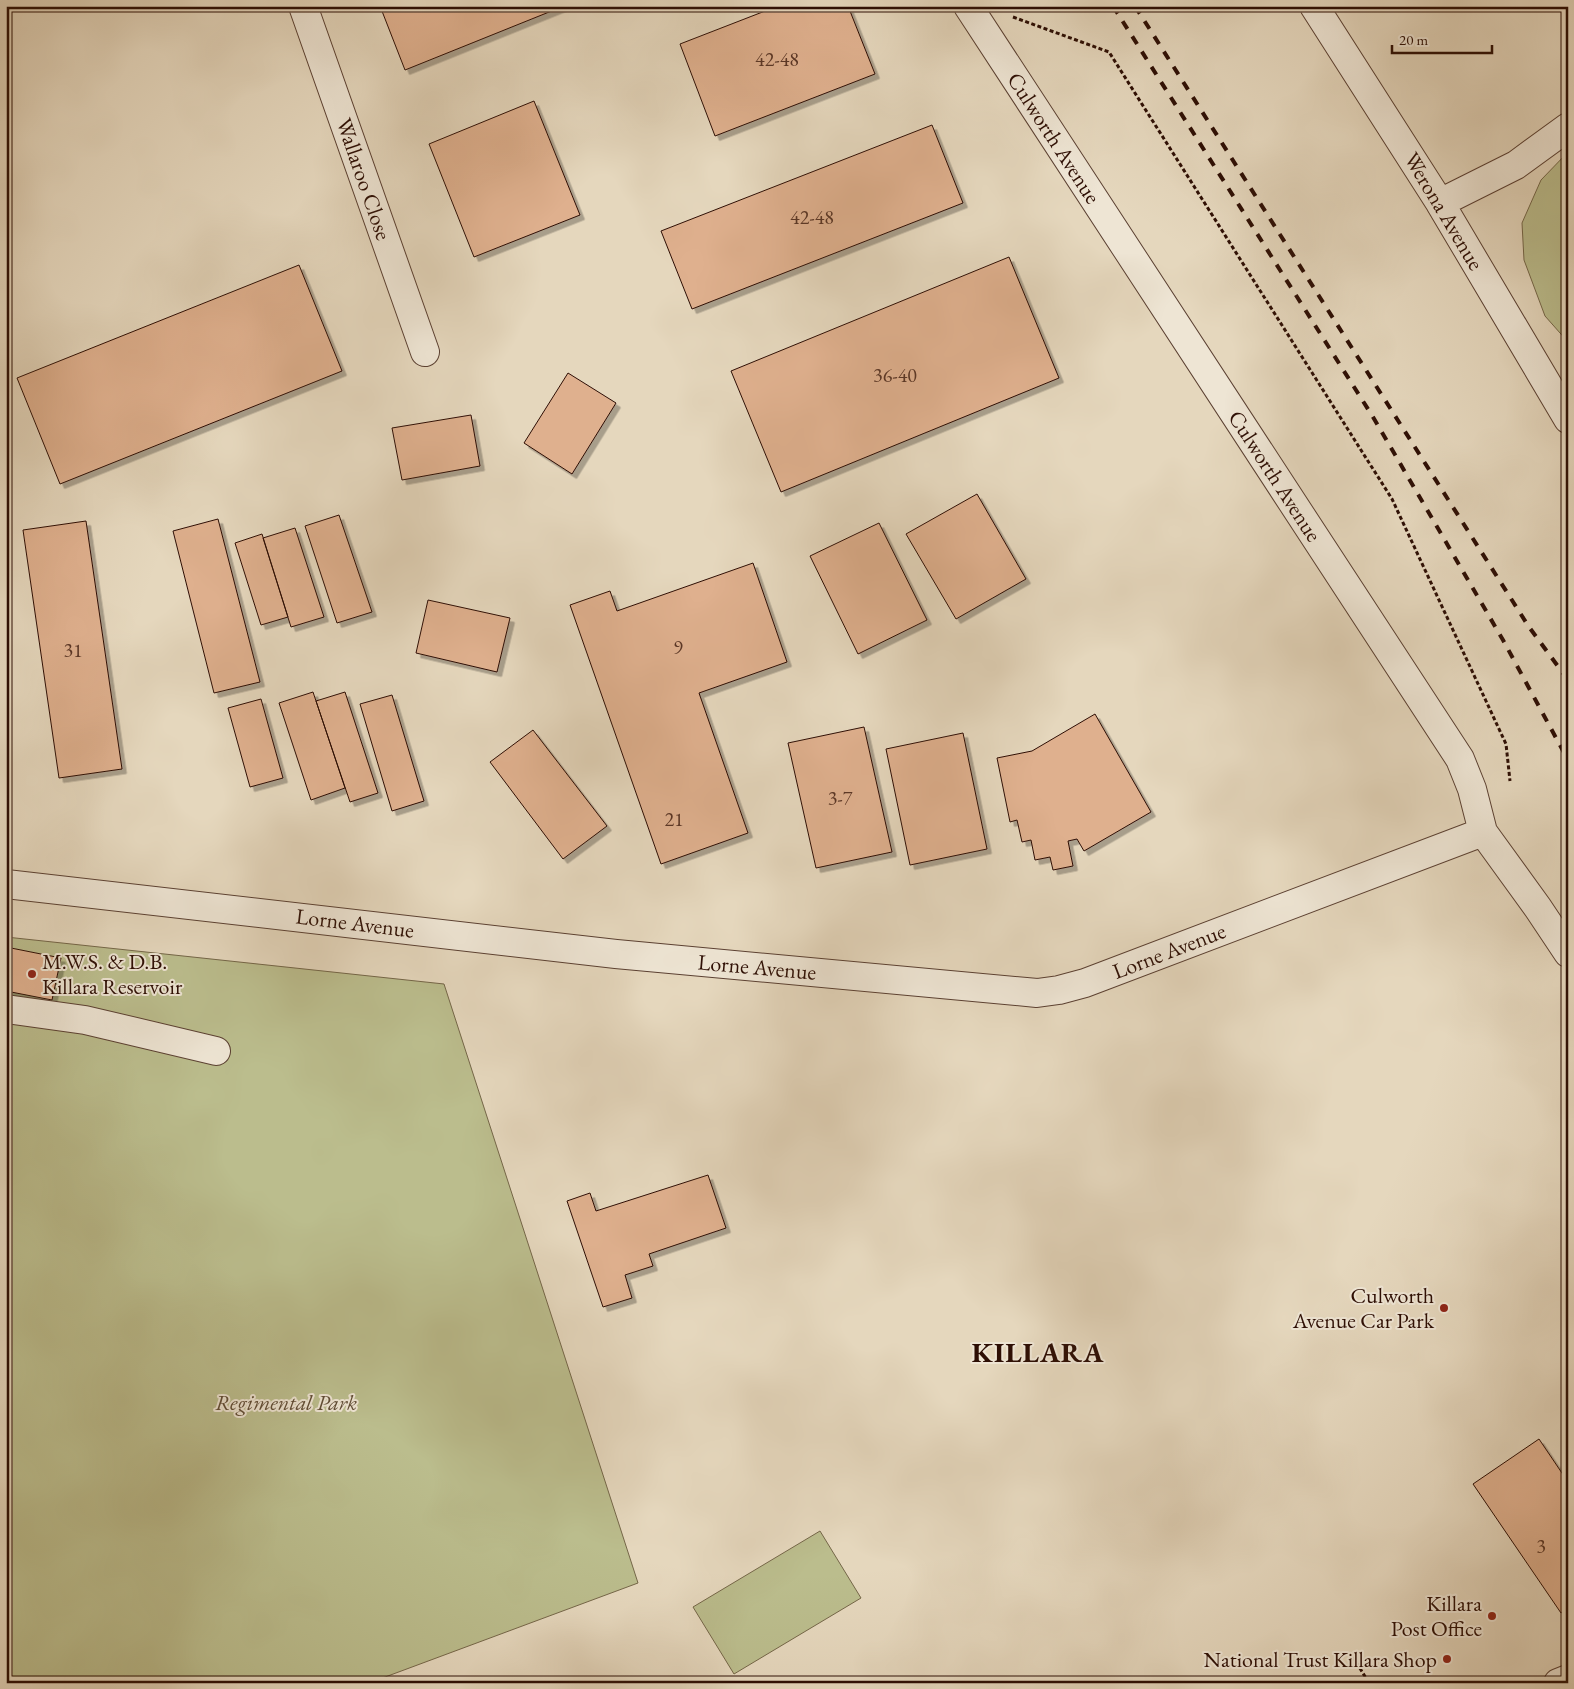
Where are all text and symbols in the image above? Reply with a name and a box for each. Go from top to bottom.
scale bar [1392,22,1492,54]
text: 20 m [1399,30,1428,49]
house number: 42-48 [755,46,799,72]
street label: Culworth Avenue [1001,67,1108,210]
street label: Wallaroo Close [330,114,399,244]
street label: Werona Avenue [1397,147,1491,276]
house number: 42-48 [790,204,834,230]
house number: 36-40 [873,362,917,388]
street label: Culworth Avenue [1222,405,1329,548]
house number: 9 [673,634,683,660]
house number: 31 [63,637,83,663]
house number: 3-7 [828,785,853,811]
house number: 21 [664,806,684,832]
street label: Lorne Avenue [294,901,416,945]
street label: Lorne Avenue [1108,916,1230,986]
place label: M.W.S. & D.B. Killara Reservoir [42,947,183,1001]
street label: Lorne Avenue [697,947,818,987]
marker: M.W.S. & D.B. Killara Reservoir [26,968,38,980]
place label: Culworth Avenue Car Park [1292,1281,1435,1335]
marker: Culworth Avenue Car Park [1438,1302,1450,1314]
district label: KILLARA [972,1334,1104,1370]
park label: Regimental Park [215,1388,357,1417]
house number: 3 [1536,1533,1546,1559]
place label: Killara Post Office [1391,1589,1482,1643]
marker: Killara Post Office [1486,1610,1498,1622]
place label: National Trust Killara Shop [1204,1645,1437,1674]
marker: National Trust Killara Shop [1441,1653,1453,1665]

